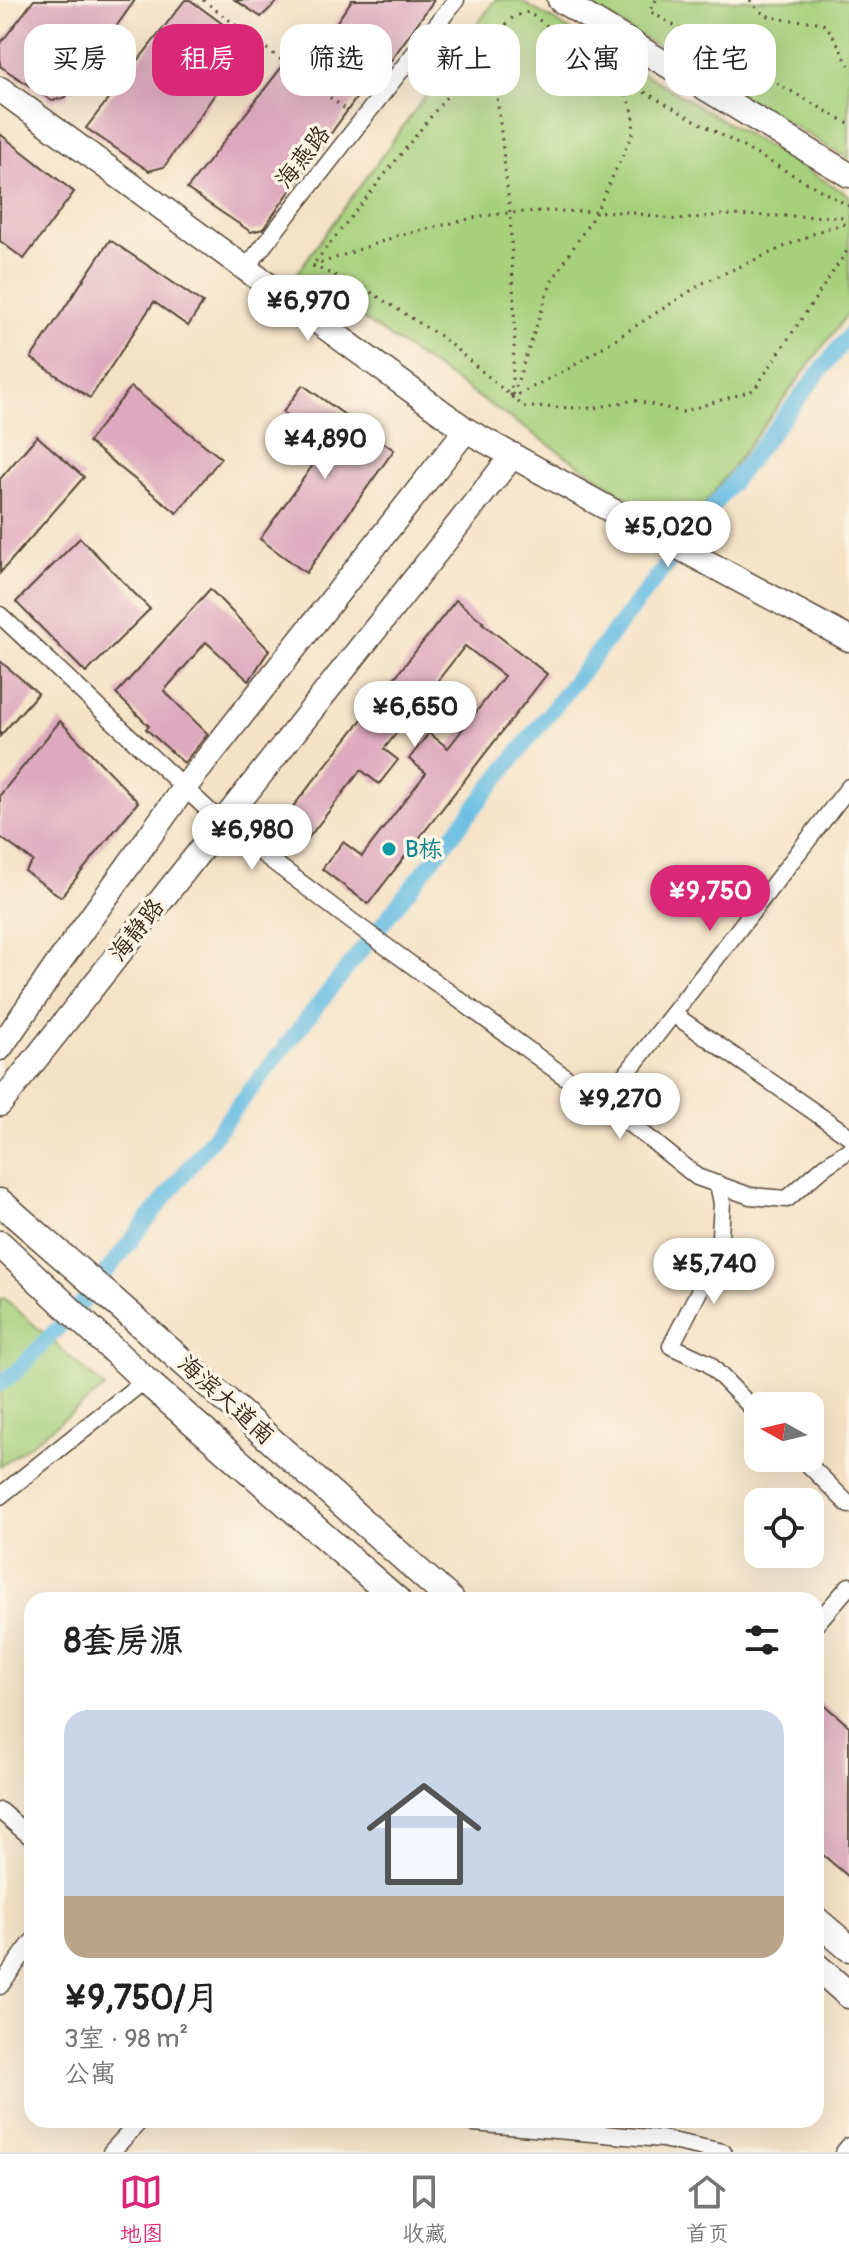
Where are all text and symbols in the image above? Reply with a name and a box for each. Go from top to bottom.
chip: 买房 [24,24,136,96]
chip: 租房 [152,24,264,96]
chip: 筛选 [280,24,392,96]
chip: 新上 [408,24,520,96]
chip: 公寓 [536,24,648,96]
chip: 住宅 [664,24,776,96]
street label: 海燕路 [269,120,337,194]
pin: ¥6,970 [243,275,373,343]
text: ¥6,970 [266,285,350,317]
pin: ¥4,890 [260,413,390,481]
text: ¥4,890 [283,423,367,455]
pin: ¥5,020 [603,501,733,569]
text: ¥5,020 [624,511,712,543]
pin: ¥6,650 [350,681,480,749]
text: ¥6,650 [372,691,458,723]
pin: ¥6,980 [187,804,317,872]
text: ¥6,980 [210,814,294,846]
place label: B栋 [405,835,443,864]
marker: B栋 [380,840,398,858]
pin: ¥9,750 [645,865,775,933]
text: ¥9,750 [668,875,752,907]
street label: 海静路 [103,893,171,967]
pin: ¥9,270 [555,1073,685,1141]
text: ¥9,270 [578,1083,662,1115]
pin: ¥5,740 [649,1238,779,1306]
text: ¥5,740 [671,1248,757,1280]
street label: 海滨大道南 [172,1349,280,1451]
north arrow [744,1392,824,1472]
map controls [744,1392,824,1568]
button: locate [744,1488,824,1568]
icon: filters [740,1618,784,1662]
text: 8套房源 [64,1620,183,1663]
icon: home [352,1762,496,1906]
text: ¥9,750/月 [64,1977,220,2020]
text: 3室 · 98 m² [64,2023,188,2055]
text: 公寓 [64,2058,116,2090]
tab: 地图 [119,2170,164,2248]
tab: 收藏 [402,2170,447,2248]
tab: 首页 [685,2170,730,2248]

